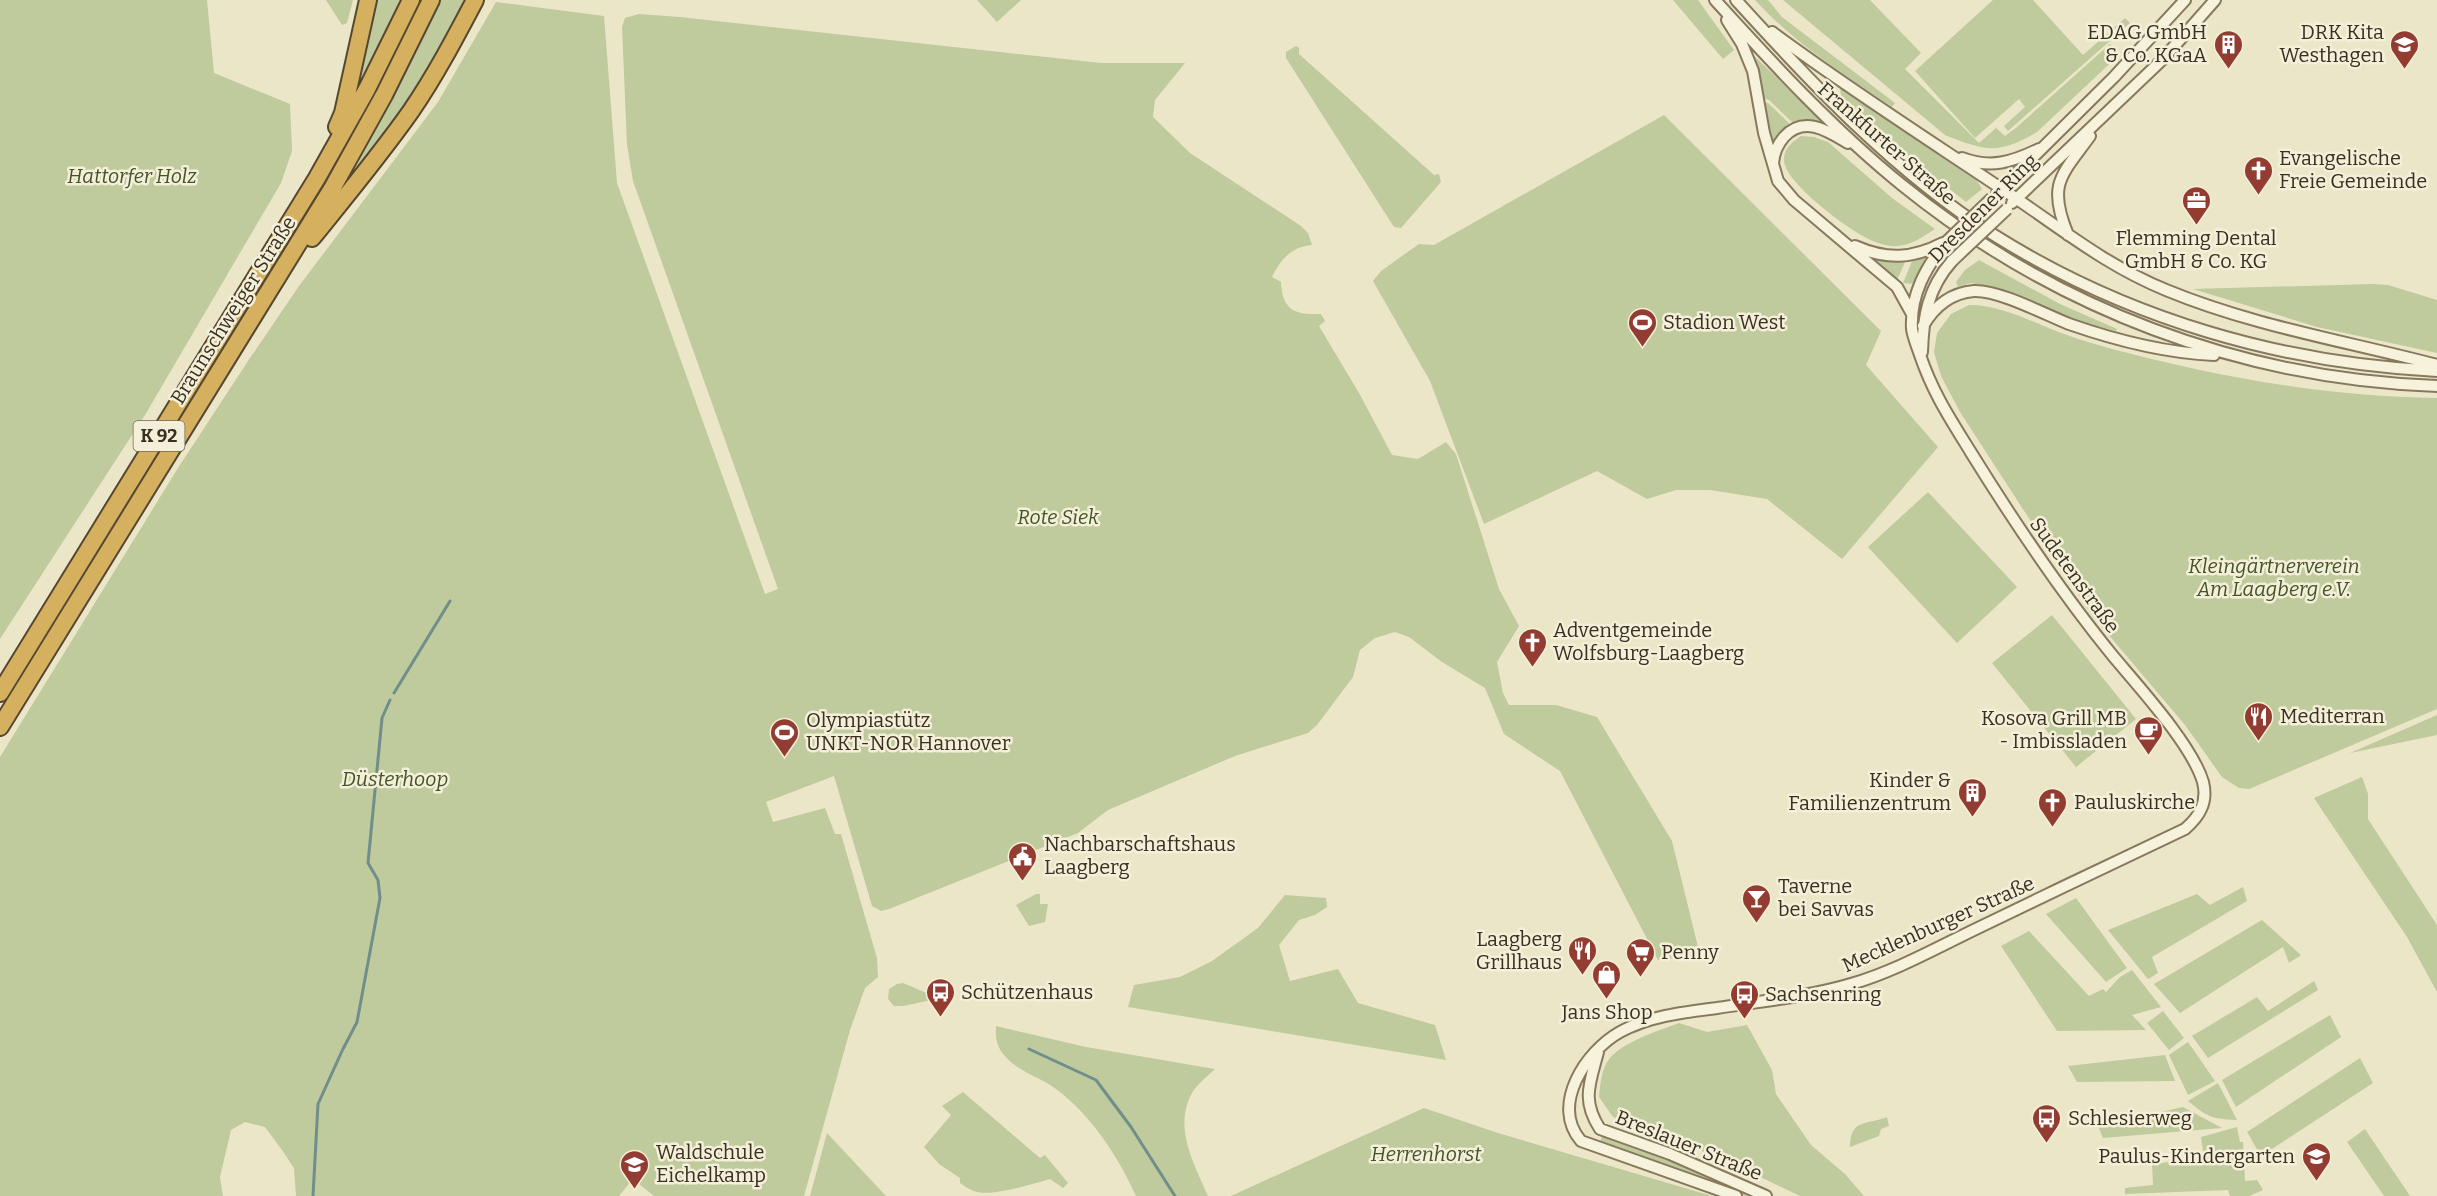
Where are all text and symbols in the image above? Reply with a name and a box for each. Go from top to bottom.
place label: EDAG GmbH & Co. KGaA [2087,20,2208,67]
place label: DRK Kita Westhagen [2280,20,2384,67]
building icon: EDAG GmbH & Co. KGaA [2212,28,2244,70]
school or university icon: DRK Kita Westhagen [2389,28,2421,70]
street label: Frankfurter Straße [1813,77,1961,209]
place label: Evangelische Freie Gemeinde [2279,146,2427,193]
street label: Dresdener Ring [1923,148,2043,268]
church icon: Evangelische Freie Gemeinde [2242,154,2274,196]
park label: Hattorfer Holz [67,164,197,189]
office icon: Flemming Dental GmbH & Co. KG [2180,184,2212,226]
street label: Braunschweiger Straße [165,212,301,408]
place label: Flemming Dental GmbH & Co. KG [2115,226,2277,273]
sports icon: Stadion West [1626,306,1658,348]
place label: Stadion West [1663,310,1785,334]
road number: K 92 [134,421,184,451]
park label: Rote Siek [1017,505,1099,529]
street label: Sudetenstraße [2025,512,2125,638]
park label: Kleingärtnerverein Am Laagberg e.V. [2188,554,2360,601]
place label: Adventgemeinde Wolfsburg-Laagberg [1553,618,1744,665]
church icon: Adventgemeinde Wolfsburg-Laagberg [1516,626,1548,668]
restaurant icon: Mediterran [2243,700,2275,742]
place label: Mediterran [2280,704,2385,728]
place label: Kosova Grill MB - Imbissladen [1981,706,2127,753]
place label: Olympiastütz UNKT-NOR Hannover [806,708,1011,755]
cafe icon: Kosova Grill MB - Imbissladen [2132,714,2164,756]
sports icon: Olympiastütz UNKT-NOR Hannover [769,716,801,758]
park label: Düsterhoop [342,767,448,791]
place label: Kinder & Familienzentrum [1788,768,1951,815]
building icon: Kinder & Familienzentrum [1956,776,1988,818]
church icon: Pauluskirche [2037,786,2069,828]
place label: Pauluskirche [2074,790,2195,814]
place label: Nachbarschaftshaus Laagberg [1044,832,1236,879]
public building icon: Nachbarschaftshaus Laagberg [1007,840,1039,882]
street label: Mecklenburger Straße [1838,871,2038,977]
place label: Taverne bei Savvas [1778,874,1874,921]
bar icon: Taverne bei Savvas [1741,882,1773,924]
place label: Laagberg Grillhaus [1476,927,1562,974]
restaurant icon: Laagberg Grillhaus [1567,934,1599,976]
supermarket icon: Penny [1624,936,1656,978]
place label: Penny [1661,940,1719,964]
shop icon: Jans Shop [1591,958,1623,1000]
bus stop icon: Schützenhaus [924,976,956,1018]
bus stop icon: Sachsenring [1728,978,1760,1020]
place label: Schützenhaus [961,980,1093,1004]
place label: Sachsenring [1765,982,1881,1006]
place label: Jans Shop [1560,1000,1653,1024]
bus stop icon: Schlesierweg [2031,1102,2063,1144]
street label: Breslauer Straße [1612,1105,1766,1185]
place label: Schlesierweg [2068,1106,2192,1130]
place label: Waldschule Eichelkamp [656,1140,766,1187]
school or university icon: Paulus-Kindergarten [2300,1140,2332,1182]
park label: Herrenhorst [1371,1142,1482,1166]
place label: Paulus-Kindergarten [2098,1144,2295,1168]
school or university icon: Waldschule Eichelkamp [619,1148,651,1190]

